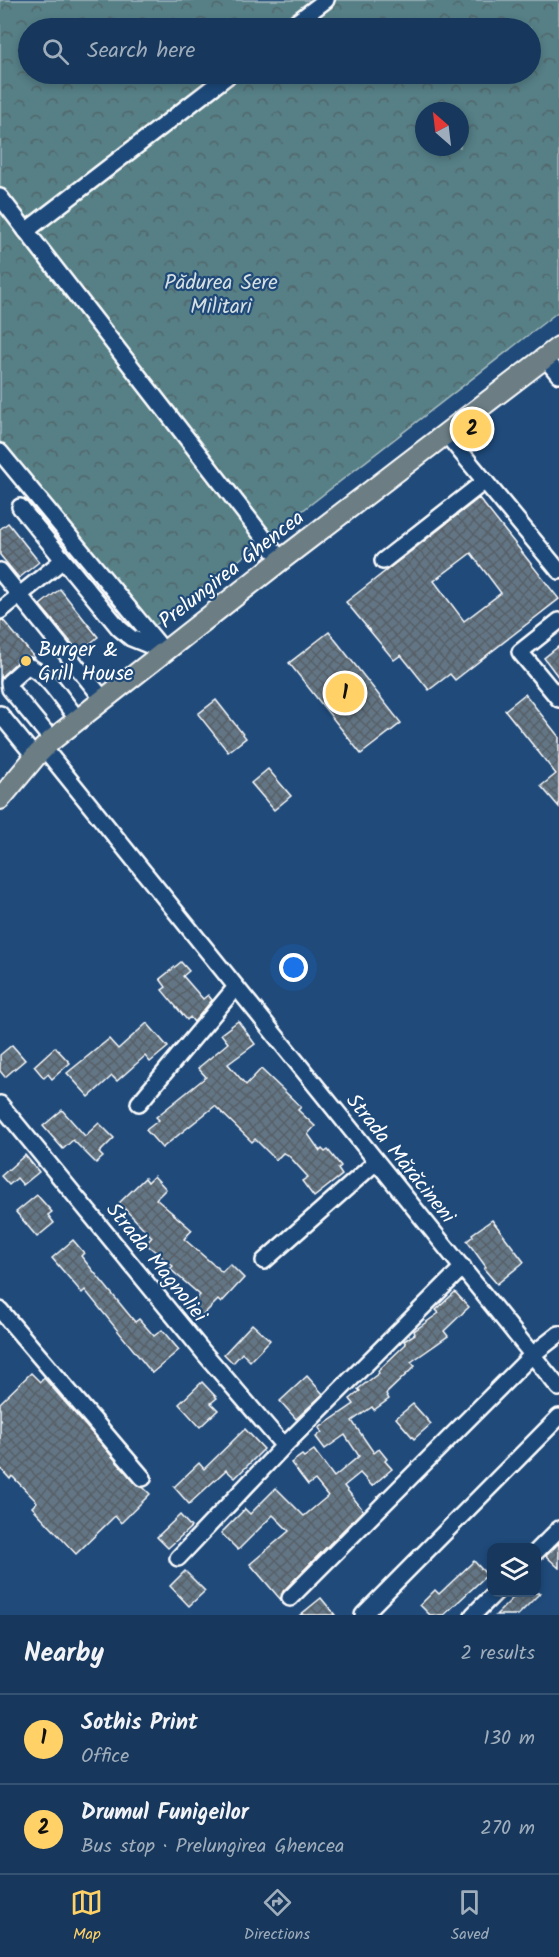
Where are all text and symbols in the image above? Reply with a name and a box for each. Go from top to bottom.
search box [18,18,541,84]
text: Search here [87,34,195,69]
icon: search [39,35,72,68]
north arrow [415,102,469,156]
park label: Pădurea Sere Militari [164,267,278,324]
pin: 2 [452,406,492,452]
street label: Prelungirea Ghencea [152,503,312,638]
place label: Burger & Grill House [38,634,134,691]
marker: Burger & Grill House [19,654,33,668]
pin: 1 [326,670,364,716]
your location [279,953,308,982]
street label: Strada Mărăcineni [337,1087,463,1232]
street label: Strada Magnoliei [97,1196,215,1331]
map controls [487,1543,541,1597]
button: layers [487,1543,541,1597]
text: Nearby [24,1633,104,1675]
text: 2 results [460,1638,535,1670]
text: Sothis Print [81,1706,198,1741]
text: 1 [40,1723,47,1755]
text: 130 m [483,1723,535,1755]
text: Office [81,1741,129,1773]
text: Drumul Funigeilor [81,1796,249,1831]
text: 2 [38,1813,49,1845]
text: 270 m [480,1813,535,1845]
text: Bus stop · Prelungirea Ghencea [81,1831,344,1863]
tab: Map [70,1886,103,1947]
tab: Directions [244,1886,310,1947]
tab: Saved [451,1886,489,1947]

